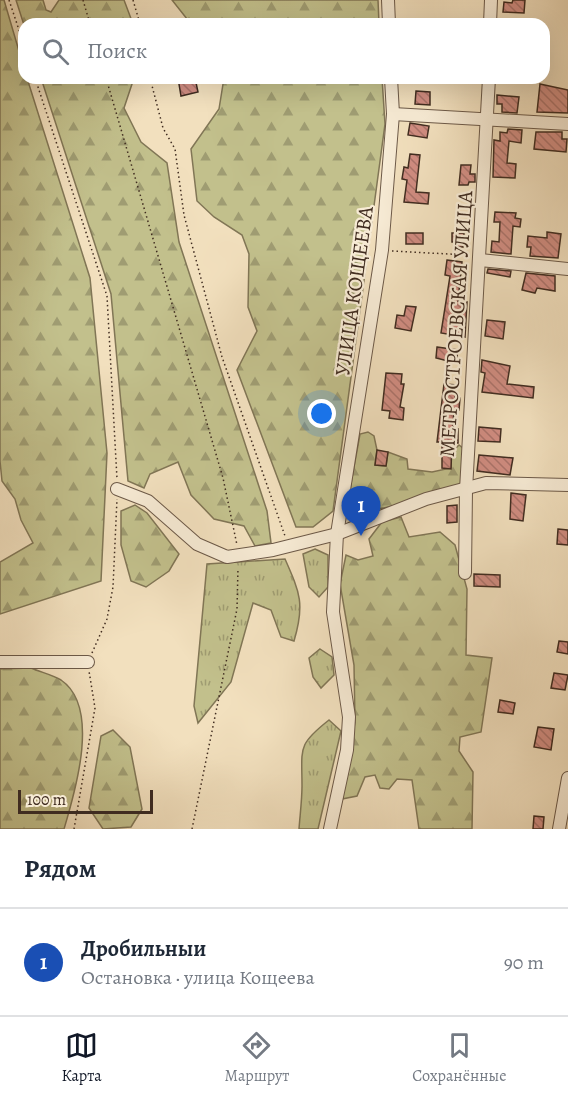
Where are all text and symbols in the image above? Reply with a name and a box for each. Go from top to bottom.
search box [18,18,550,84]
icon: search [39,35,72,68]
text: Поиск [87,36,147,66]
street label: МЕТРОСТРОЕВСКАЯ УЛИЦА [433,189,479,458]
street label: УЛИЦА КОЩЕЕВА [328,204,380,378]
your location [307,399,336,428]
pin: 1 [342,486,380,536]
scale bar [18,787,153,814]
text: 100 m [27,789,66,811]
text: Рядом [24,851,96,886]
text: Дробильныи [81,934,206,964]
text: 1 [40,949,47,976]
text: 90 m [504,949,544,976]
text: Остановка · улица Кощеева [81,964,315,991]
tab: Карта [61,1029,102,1087]
tab: Маршрут [225,1029,289,1087]
tab: Сохранённые [412,1029,507,1087]

